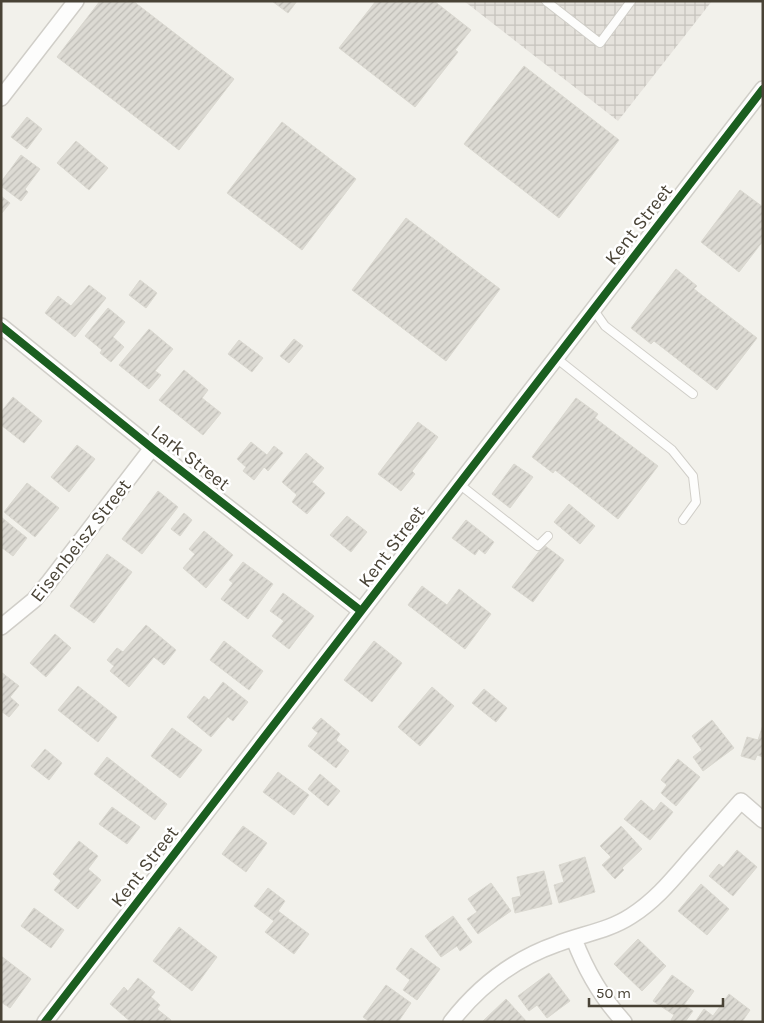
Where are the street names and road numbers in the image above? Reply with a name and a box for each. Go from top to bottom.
street label: Kent Street [600,180,677,269]
street label: Lark Street [147,420,234,495]
street label: Eisenbeisz Street [26,475,136,606]
street label: Kent Street [354,501,430,592]
street label: Kent Street [106,822,183,911]

